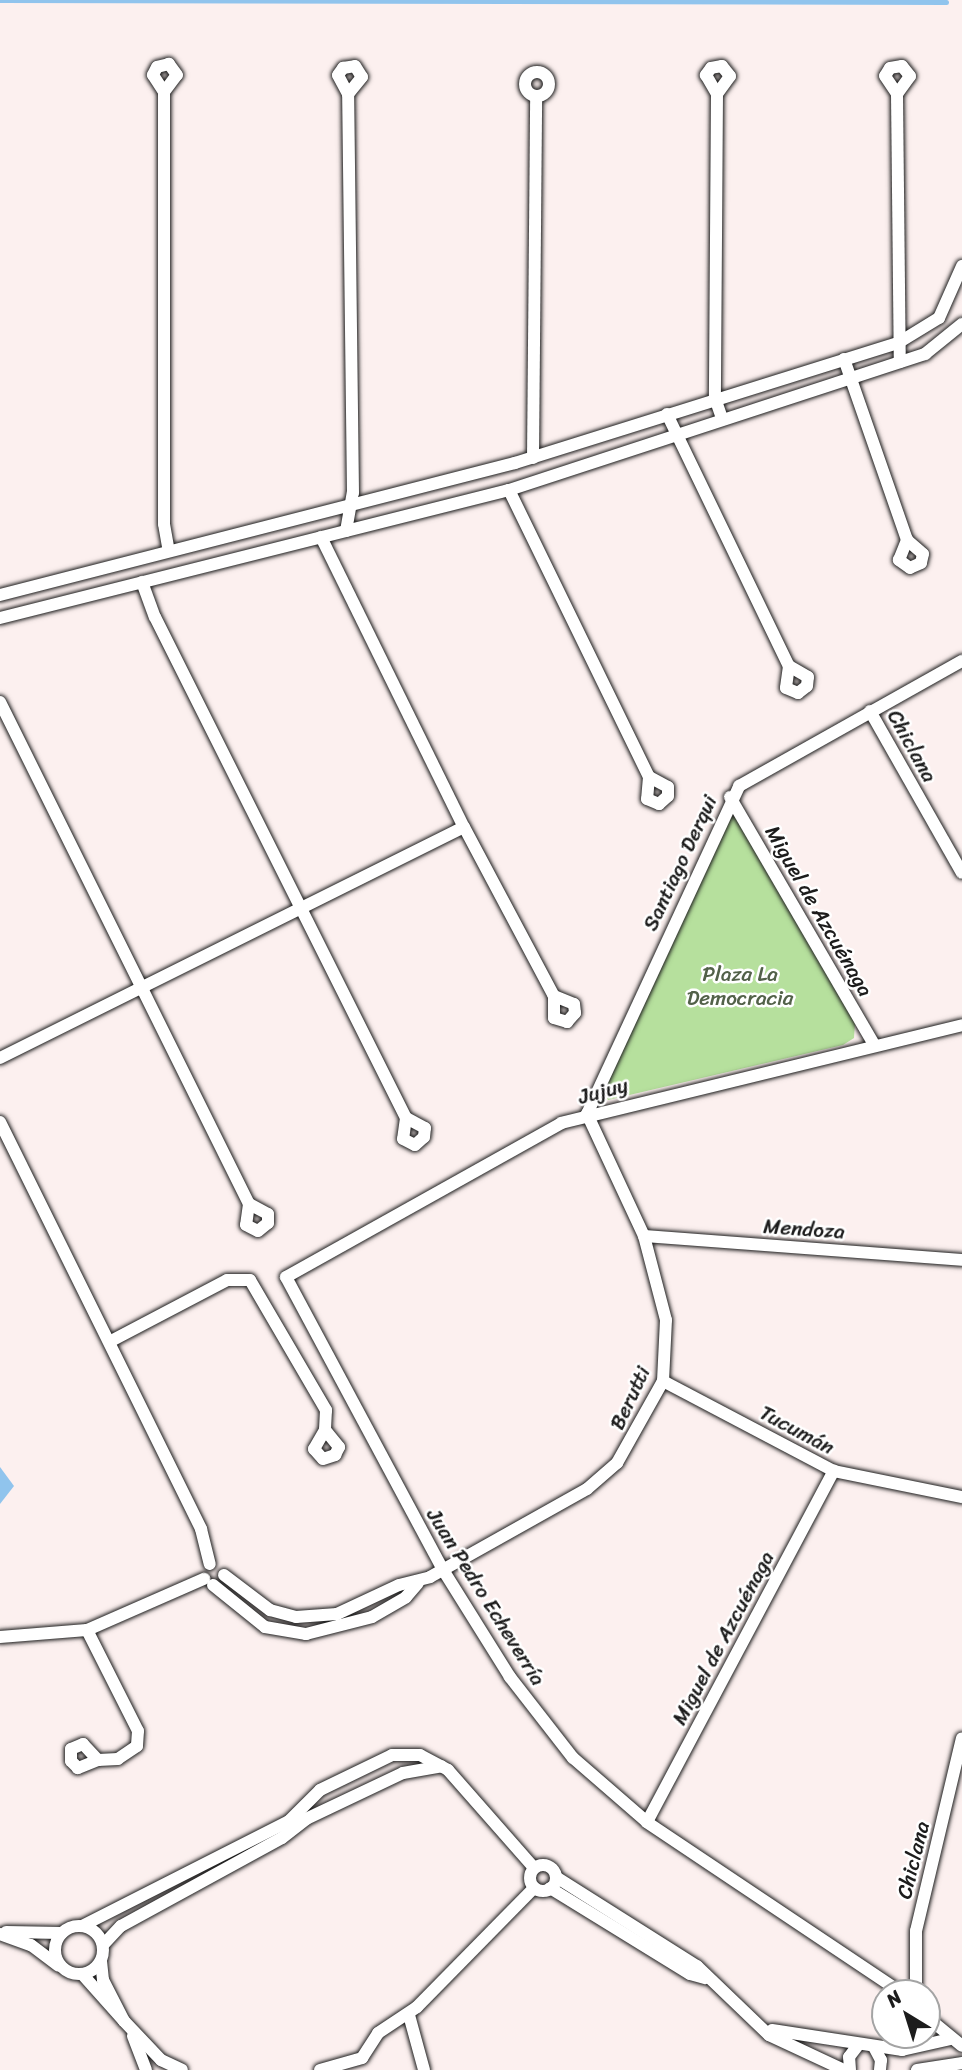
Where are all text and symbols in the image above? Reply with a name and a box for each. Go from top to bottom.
street label: Chiclana [882,705,942,787]
street label: Santiago Derqui [638,791,722,935]
street label: Miguel de Azcuénaga [760,821,878,1001]
park label: Plaza La Democracia [687,961,793,1011]
street label: Jujuy [576,1072,630,1110]
street label: Mendoza [762,1214,846,1244]
street label: Berutti [604,1362,656,1434]
street label: Tucumán [755,1400,839,1460]
street label: Juan Pedro Echeverría [421,1503,551,1691]
street label: Miguel de Azcuénaga [667,1547,779,1729]
street label: Chiclana [891,1819,935,1901]
north arrow [871,1979,941,2049]
text: N [879,1982,909,2016]

